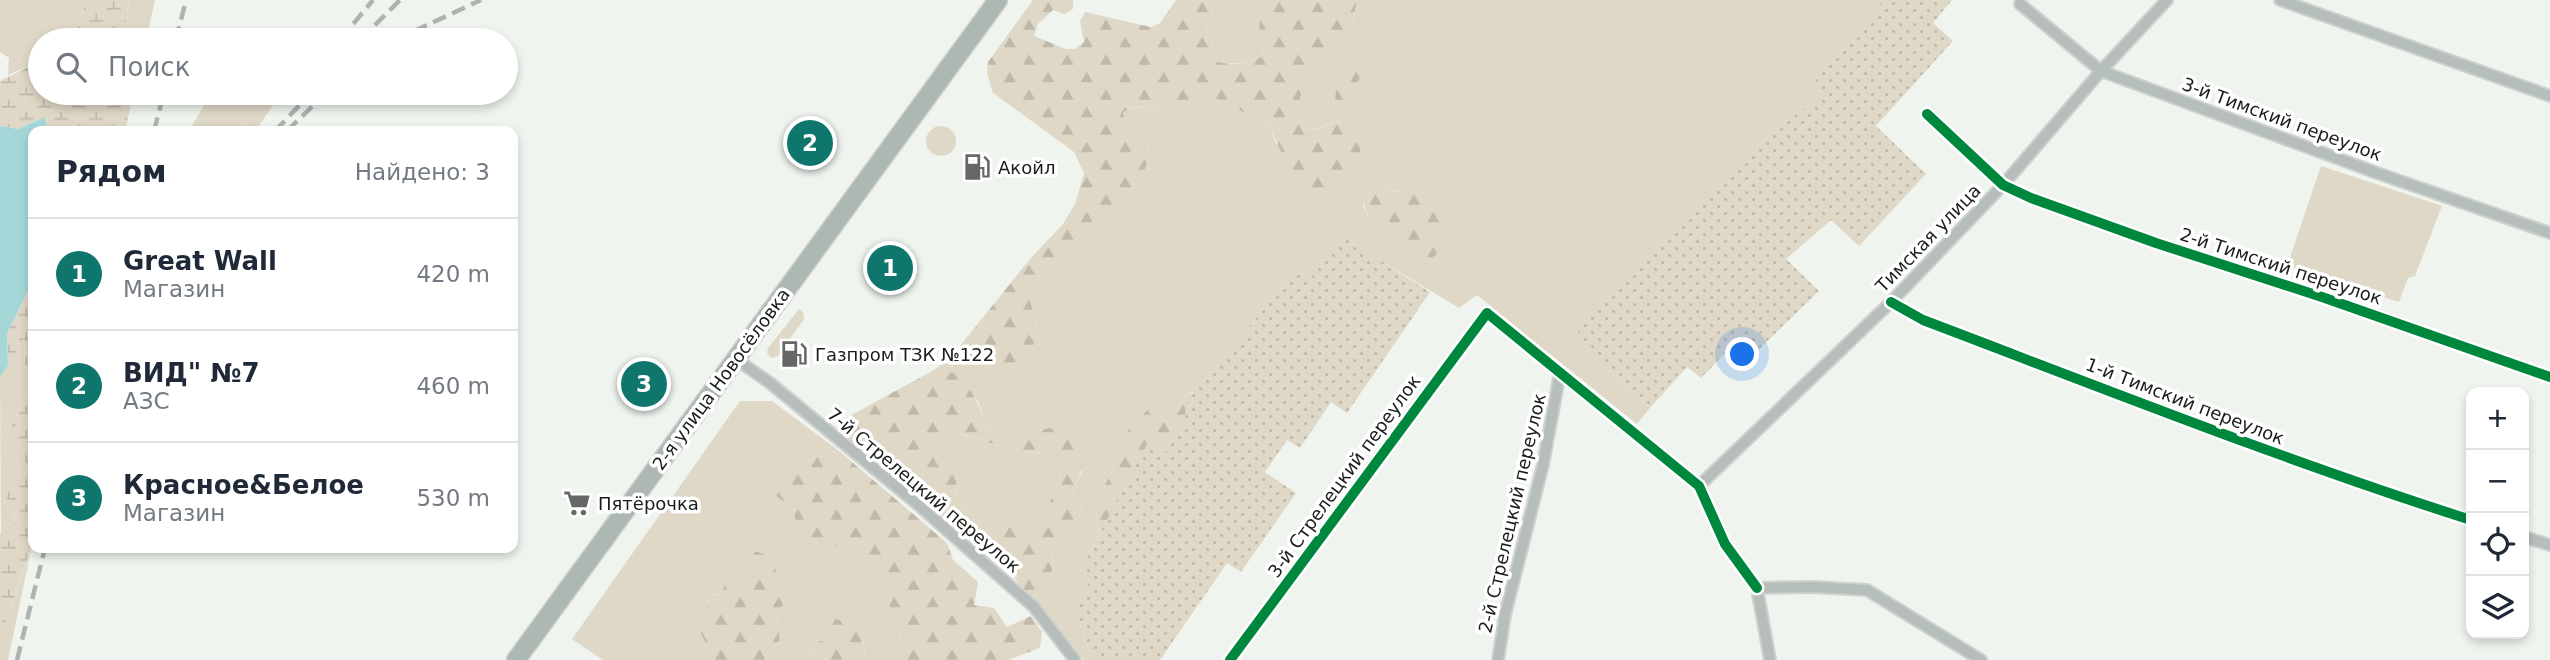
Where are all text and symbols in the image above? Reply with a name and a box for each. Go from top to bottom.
search box [28,28,518,105]
icon: search [52,48,90,86]
text: Поиск [108,52,190,82]
street label: 3-й Тимский переулок [2179,73,2385,165]
pin: 2 [787,117,833,169]
fuel station icon: Акойл [962,152,992,182]
text: Рядом [56,154,167,189]
place label: Акойл [998,157,1055,178]
text: Найдено: 3 [355,159,490,185]
street label: Тимская улица [1871,180,1985,297]
street label: 2-й Тимский переулок [2177,223,2385,309]
pin: 1 [867,242,913,294]
text: Great Wall [123,246,277,276]
text: 1 [71,261,87,287]
text: 420 m [416,261,490,287]
text: Магазин [123,276,225,302]
street label: 2-я улица Новосёловка [648,284,794,474]
your location [1725,337,1759,371]
fuel station icon: Газпром ТЗК №122 [779,339,809,369]
place label: Газпром ТЗК №122 [815,344,994,365]
street label: 1-й Тимский переулок [2083,353,2287,449]
text: ВИД" №7 [123,358,260,388]
pin: 3 [621,358,667,410]
street label: 3-й Стрелецкий переулок [1263,371,1425,581]
text: 2 [71,373,87,399]
text: 460 m [416,373,490,399]
map controls [2466,387,2529,639]
button: + [2466,387,2529,450]
text: АЗС [123,388,170,414]
street label: 2-й Стрелецкий переулок [1474,391,1550,635]
street label: 7-й Стрелецкий переулок [823,403,1025,577]
button: − [2466,450,2529,513]
text: Красное&Белое [123,470,364,500]
text: 3 [71,485,87,511]
text: 530 m [416,485,490,511]
supermarket icon: Пятёрочка [562,488,592,518]
place label: Пятёрочка [598,493,699,514]
text: Магазин [123,500,225,526]
button: locate [2466,513,2529,576]
button: layers [2466,576,2529,639]

